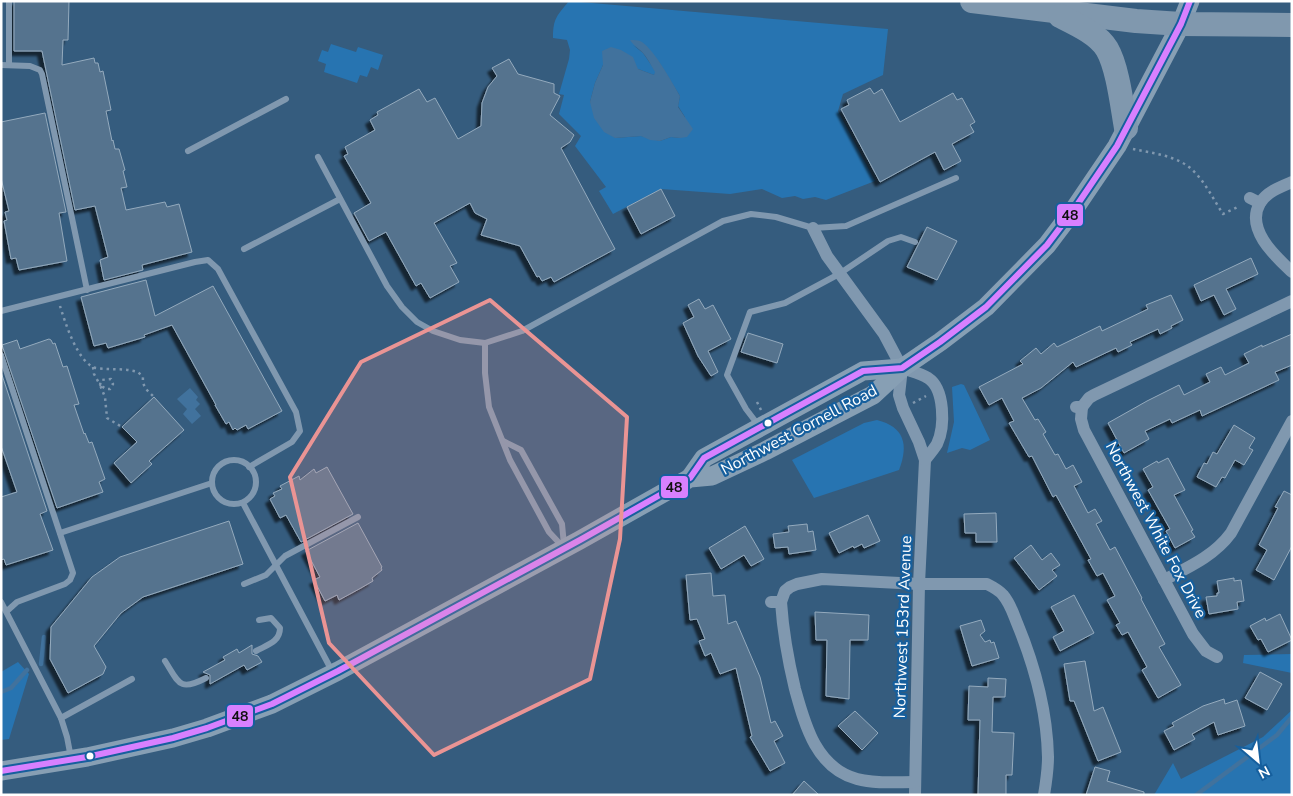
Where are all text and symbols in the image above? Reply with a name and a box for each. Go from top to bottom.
line badge: 48 [1056,203,1084,227]
text: 48 [1062,206,1078,225]
street label: Northwest Cornell Road [717,379,881,481]
unlabelled marker [763,418,773,428]
street label: Northwest White Fox Drive [1100,438,1212,622]
line badge: 48 [660,475,689,499]
text: 48 [666,478,682,497]
street label: Northwest 153rd Avenue [889,535,917,719]
line badge: 48 [226,704,254,728]
text: 48 [232,707,248,726]
north arrow [1233,736,1283,786]
unlabelled marker [85,751,95,761]
text: N [1255,761,1273,783]

